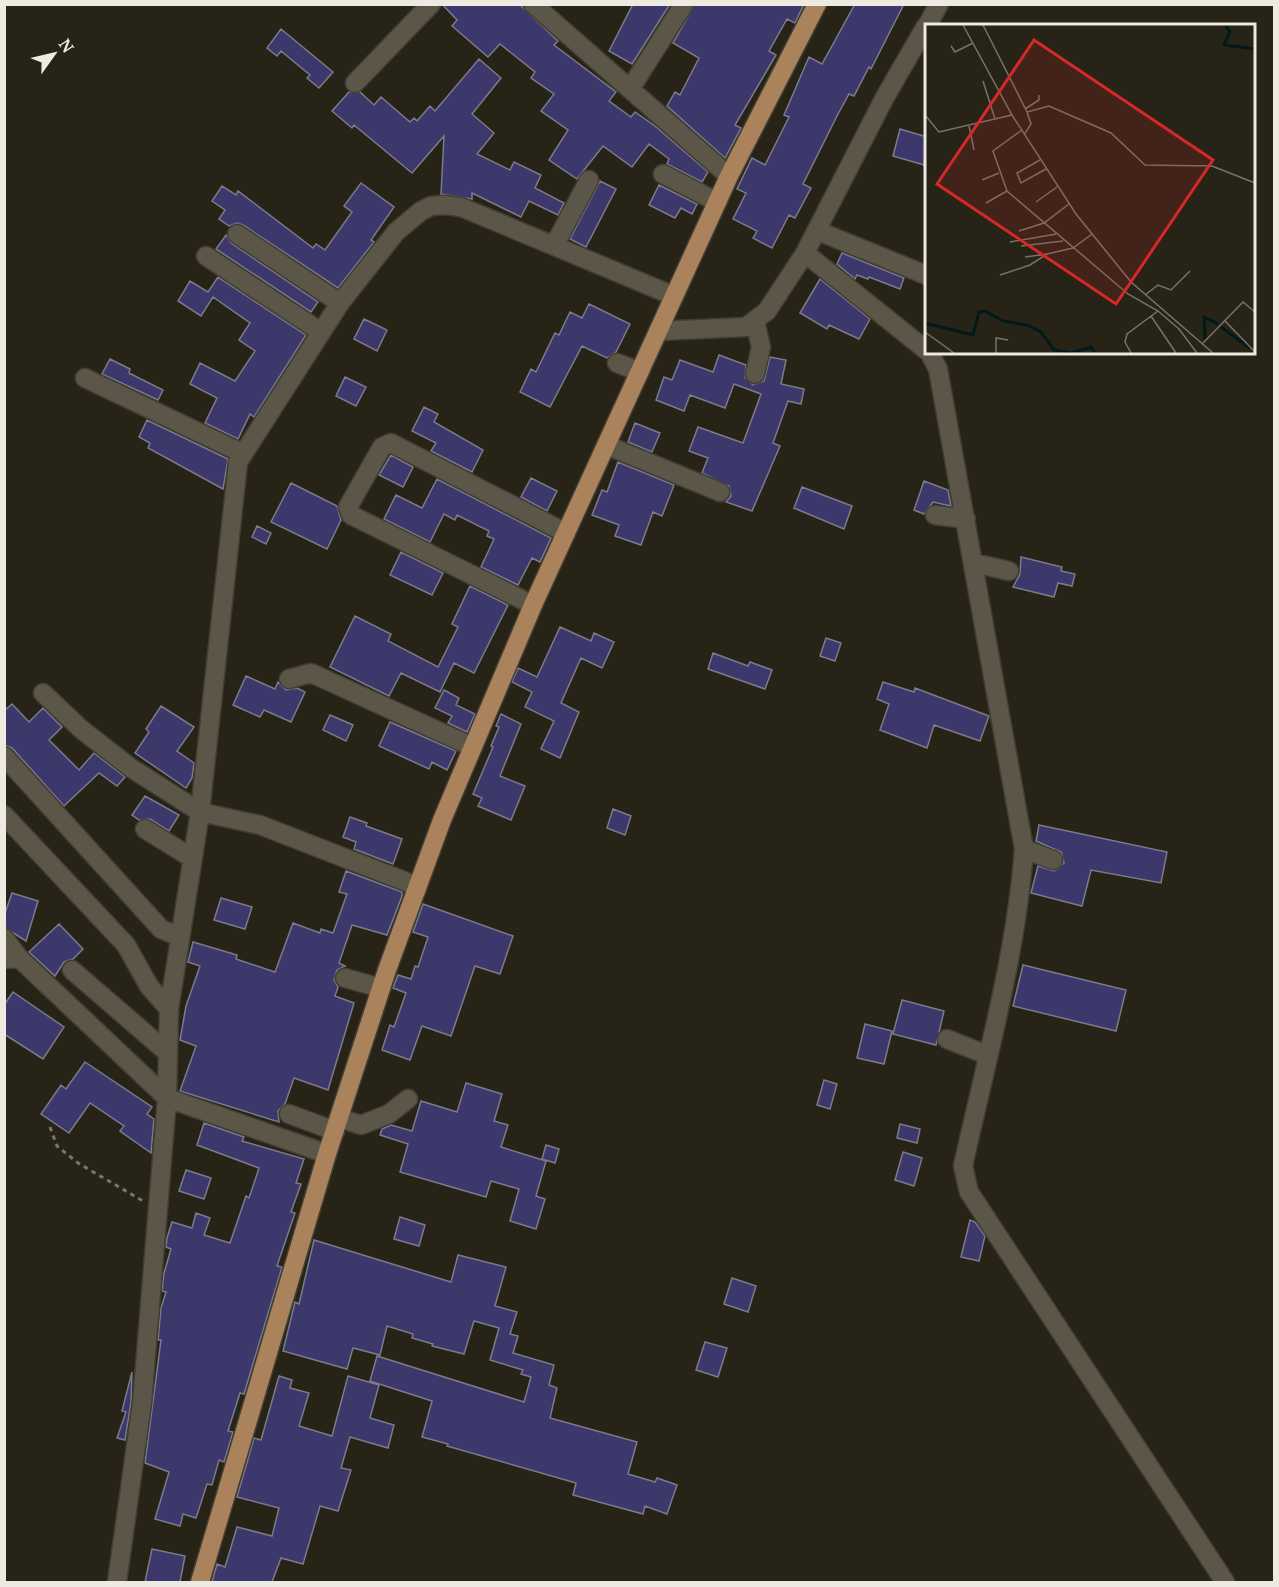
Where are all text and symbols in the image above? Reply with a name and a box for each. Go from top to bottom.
north arrow [24,24,84,84]
inset map [925,24,1255,354]
text: N [54,34,79,57]

